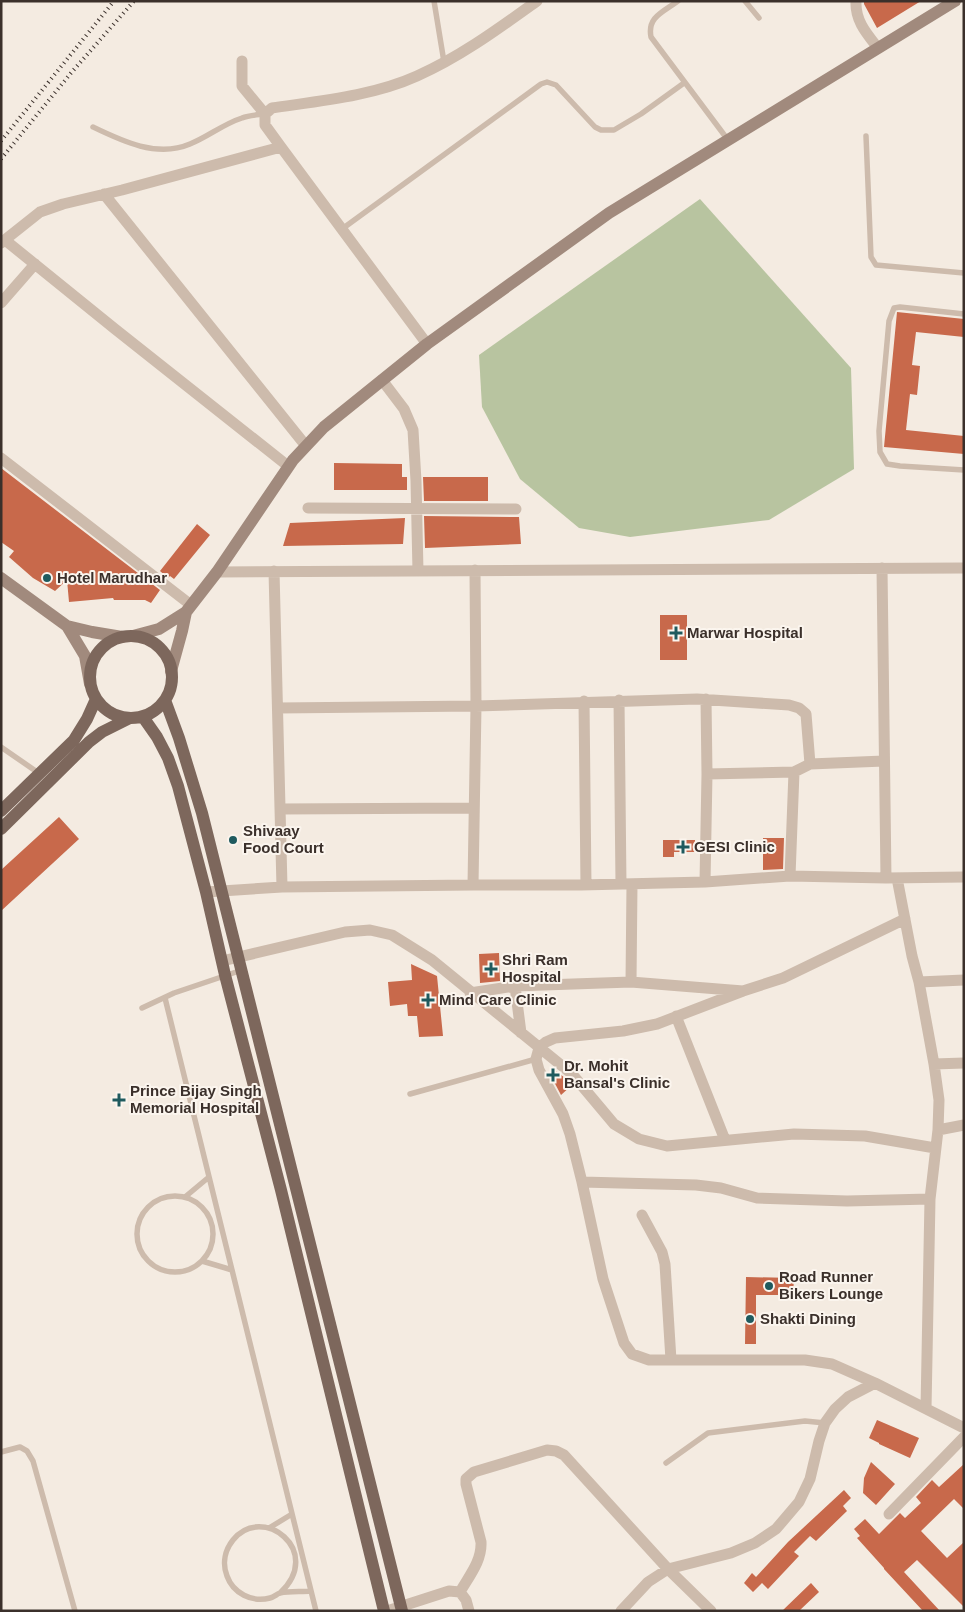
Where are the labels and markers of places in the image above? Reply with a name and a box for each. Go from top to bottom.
place label: Hotel Marudhar [57,569,167,586]
marker: Hotel Marudhar [41,572,53,584]
place label: Marwar Hospital [687,624,803,641]
marker: Marwar Hospital [669,626,683,640]
place label: Shivaay Food Court [243,822,324,856]
marker: Shivaay Food Court [227,834,239,846]
place label: GESI Clinic [694,838,775,855]
marker: GESI Clinic [676,840,690,854]
place label: Shri Ram Hospital [502,951,568,985]
marker: Shri Ram Hospital [484,962,498,976]
place label: Mind Care Clinic [439,991,557,1008]
marker: Mind Care Clinic [421,993,435,1007]
place label: Dr. Mohit Bansal's Clinic [564,1057,670,1091]
marker: Dr. Mohit Bansal's Clinic [546,1068,560,1082]
place label: Prince Bijay Singh Memorial Hospital [130,1082,262,1116]
marker: Prince Bijay Singh Memorial Hospital [112,1093,126,1107]
place label: Road Runner Bikers Lounge [779,1268,883,1302]
marker: Road Runner Bikers Lounge [763,1280,775,1292]
place label: Shakti Dining [760,1310,856,1327]
marker: Shakti Dining [744,1313,756,1325]

